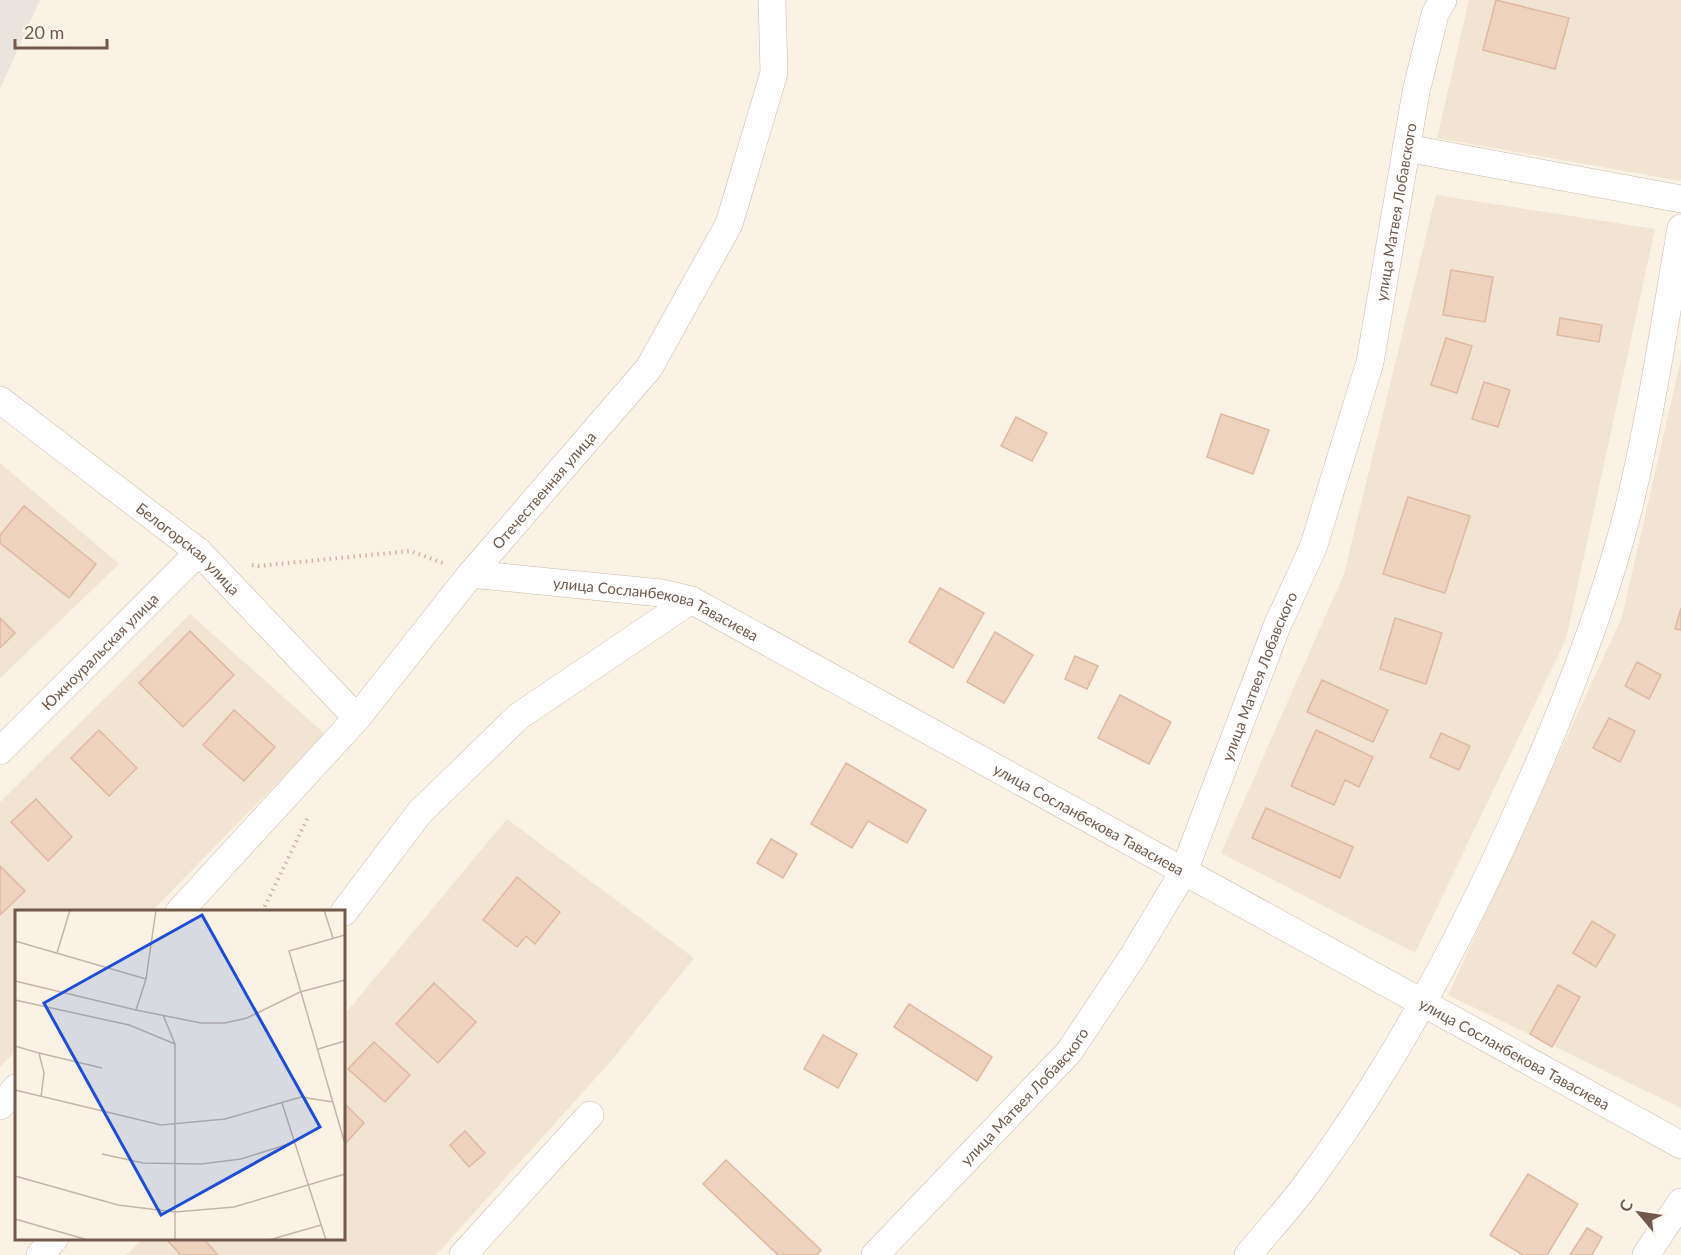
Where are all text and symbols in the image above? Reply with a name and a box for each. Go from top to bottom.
scale bar [15,12,106,50]
text: 20 m [24,21,64,43]
street label: улица Матвея Лобавского [1372,121,1420,302]
street label: Отечественная улица [488,427,599,552]
street label: Белогорская улица [133,498,244,598]
street label: улица Сосланбекова Тавасиева [552,573,762,644]
street label: Южноуральская улица [37,589,162,714]
street label: улица Матвея Лобавского [1218,589,1301,763]
street label: улица Сосланбекова Тавасиева [991,759,1187,879]
inset map [15,910,345,1240]
street label: улица Сосланбекова Тавасиева [1416,994,1613,1113]
street label: улица Матвея Лобавского [957,1024,1092,1169]
north arrow [1609,1183,1669,1243]
text: С [1615,1196,1637,1215]

